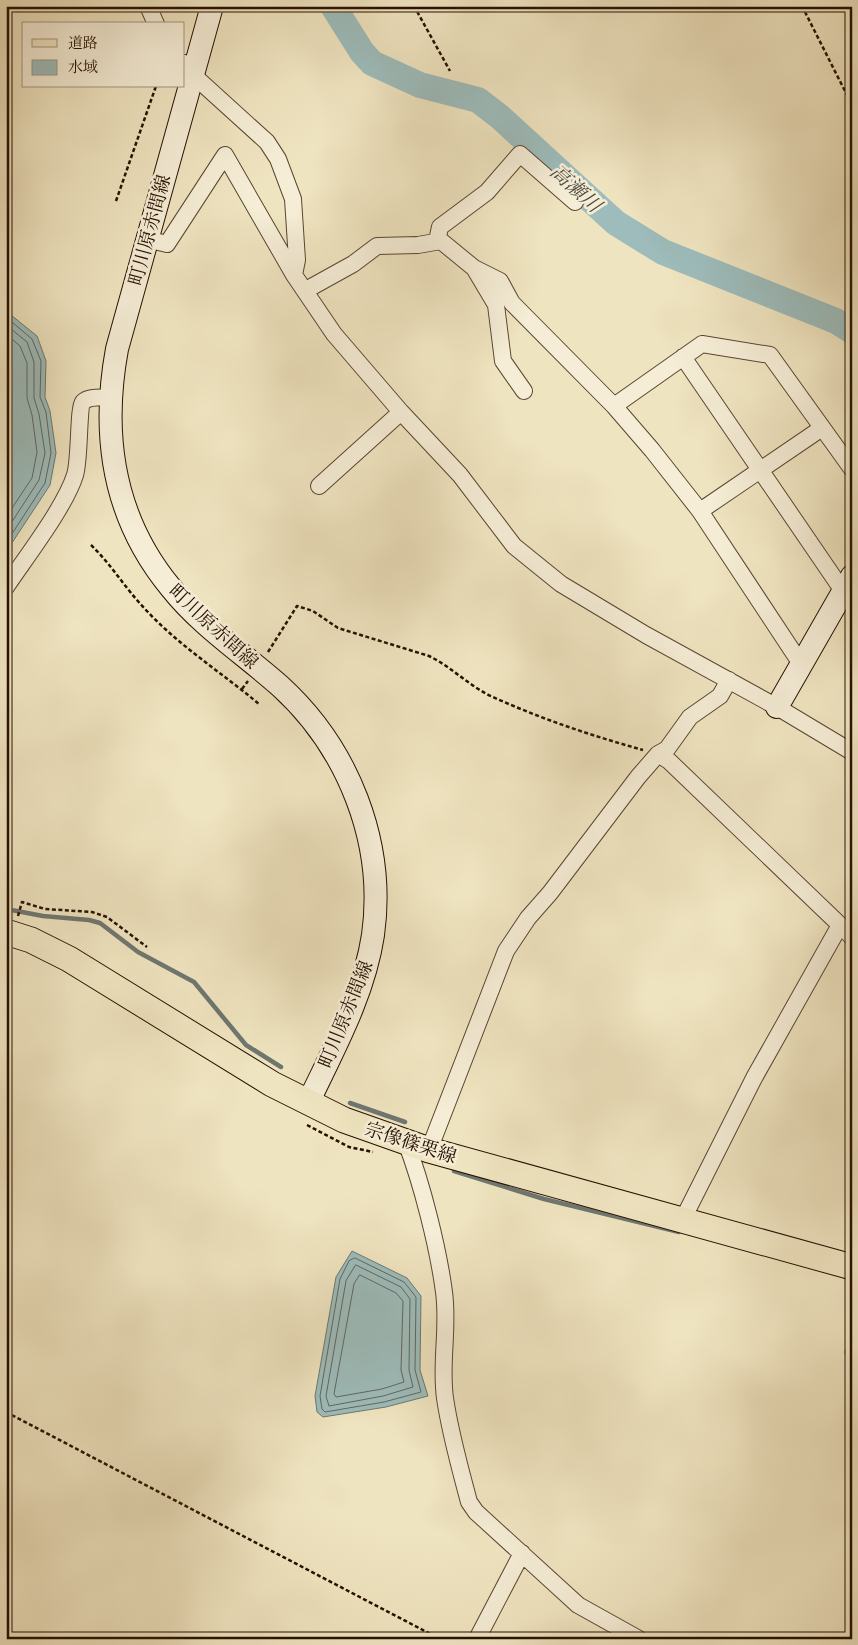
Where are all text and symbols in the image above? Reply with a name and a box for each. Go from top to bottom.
legend [22,22,185,88]
text: 道路 [68,33,98,52]
text: 水域 [68,57,98,76]
water label: 高瀬川 [545,158,608,219]
street label: 町川原赤間線 [123,172,176,288]
street label: 町川原赤間線 [163,578,264,674]
street label: 町川原赤間線 [313,957,378,1072]
street label: 宗像篠栗線 [362,1116,460,1169]

